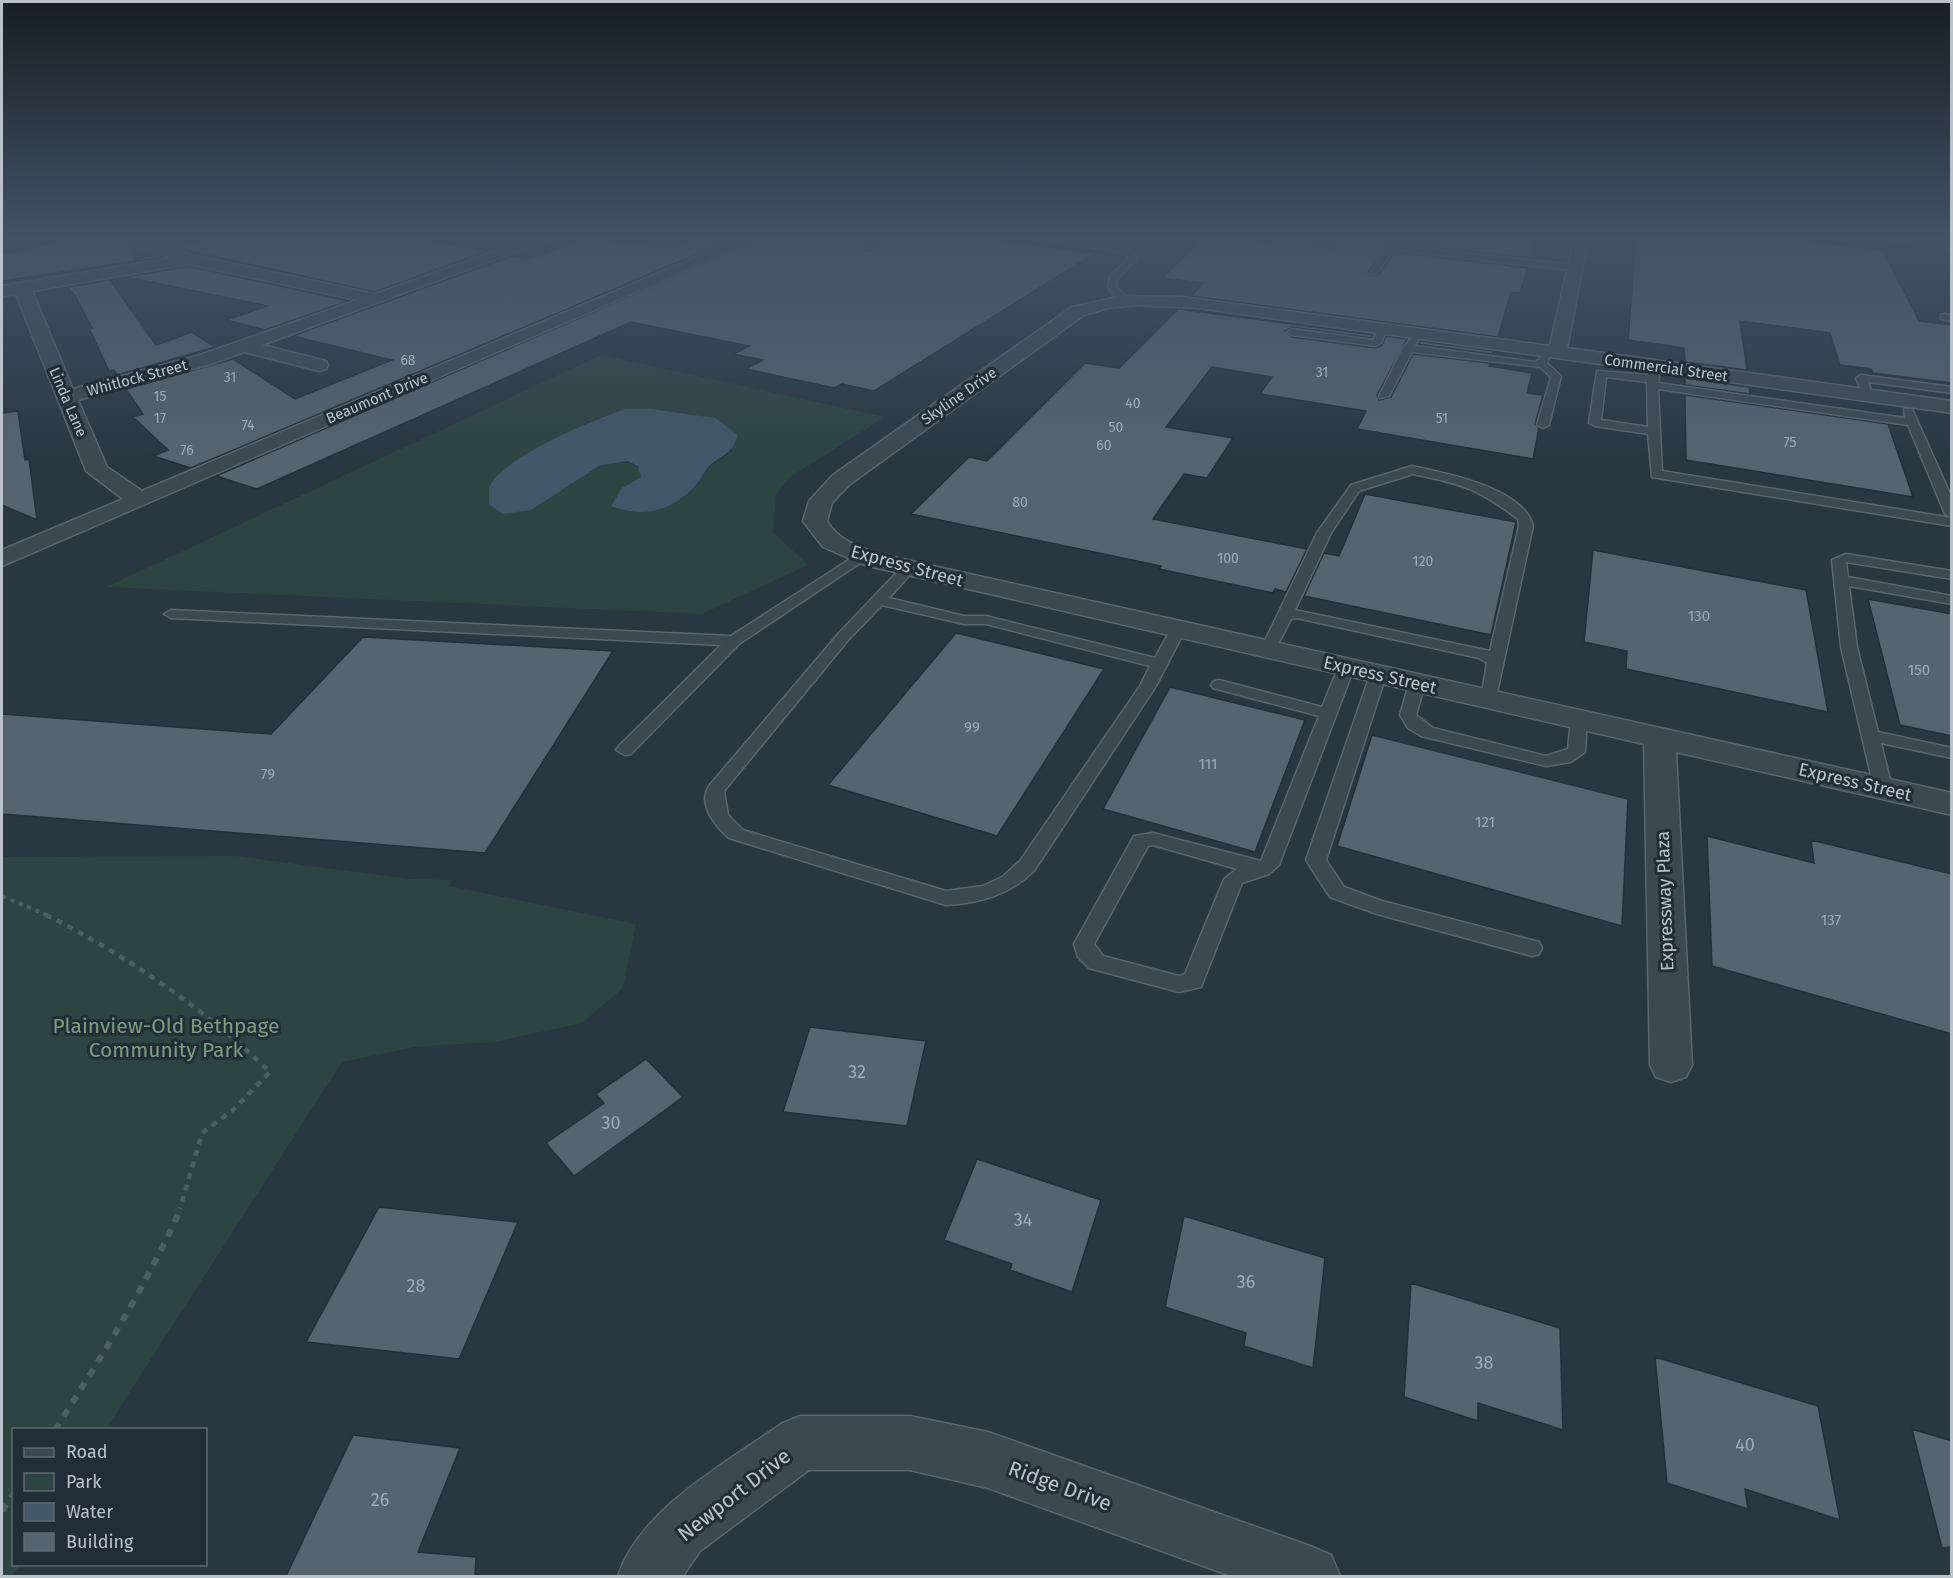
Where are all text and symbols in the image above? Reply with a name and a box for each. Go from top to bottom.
street label: Commercial Street [1603,350,1730,386]
house number: 68 [400,352,416,369]
street label: Whitlock Street [85,356,190,400]
street label: Skyline Drive [918,363,1000,429]
street label: Linda Lane [45,364,91,440]
house number: 31 [1316,364,1328,381]
street label: Beaumont Drive [323,368,431,428]
house number: 31 [224,369,236,386]
house number: 15 [153,388,167,405]
house number: 40 [1125,395,1141,412]
house number: 17 [154,410,166,427]
house number: 51 [1436,410,1448,427]
house number: 74 [241,417,255,434]
house number: 50 [1109,419,1124,436]
house number: 75 [1783,434,1797,451]
house number: 60 [1096,437,1112,454]
house number: 76 [180,442,194,459]
house number: 80 [1012,494,1028,511]
street label: Express Street [848,540,966,592]
house number: 100 [1217,550,1239,567]
house number: 120 [1413,553,1434,570]
house number: 130 [1688,607,1710,625]
street label: Express Street [1321,651,1439,699]
house number: 150 [1908,661,1930,679]
house number: 99 [964,718,980,736]
house number: 111 [1198,755,1218,773]
street label: Express Street [1796,758,1914,806]
house number: 79 [261,765,275,783]
house number: 121 [1475,813,1495,831]
street label: Expressway Plaza [1652,831,1678,971]
house number: 137 [1821,911,1842,929]
park label: Plainview-Old Bethpage Community Park [52,1013,280,1063]
house number: 32 [848,1061,866,1083]
house number: 30 [601,1112,621,1134]
house number: 34 [1014,1209,1033,1231]
house number: 36 [1237,1271,1255,1293]
house number: 28 [407,1275,425,1297]
house number: 38 [1475,1352,1494,1374]
legend [12,1428,207,1566]
house number: 40 [1735,1434,1755,1456]
text: Road [66,1441,108,1463]
street label: Newport Drive [672,1443,796,1547]
street label: Ridge Drive [1005,1455,1115,1517]
text: Park [66,1471,102,1493]
house number: 26 [371,1489,389,1511]
text: Water [66,1501,113,1523]
text: Building [66,1531,134,1553]

